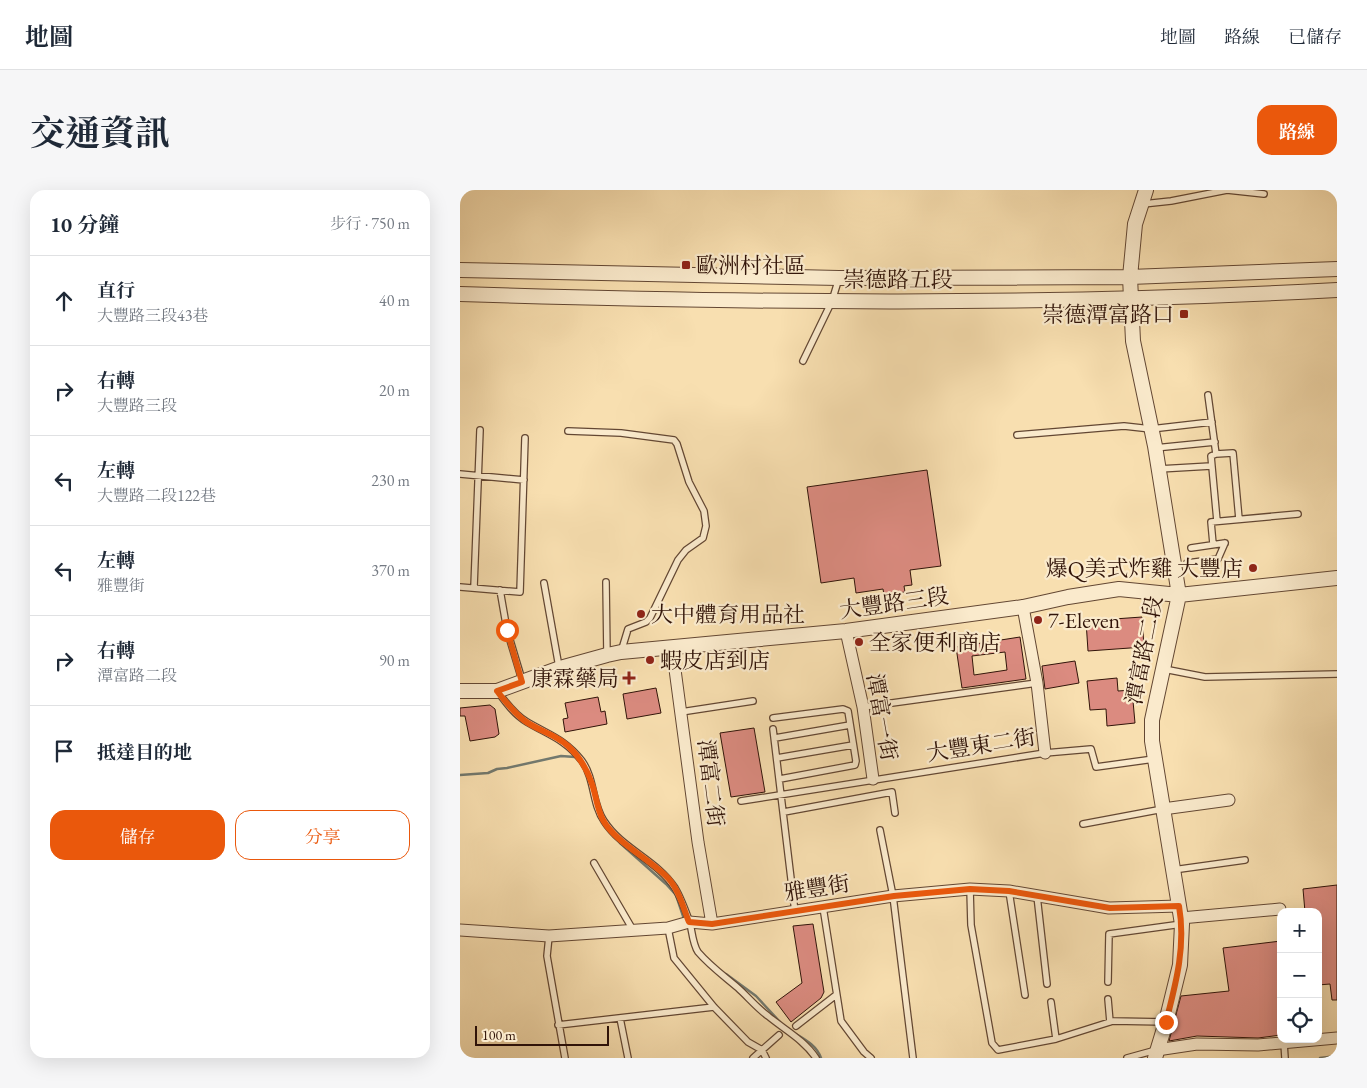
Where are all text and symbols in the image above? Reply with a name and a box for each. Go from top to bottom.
text: 地圖 [25,21,73,52]
text: 地圖 [1160,25,1196,48]
text: 路線 [1224,25,1260,48]
text: 已儲存 [1288,25,1342,48]
button: 路線 [1257,105,1337,155]
text: 交通資訊 [30,110,170,155]
text: 10 分鐘 [50,211,119,238]
text: 步行 · 750 m [330,213,410,234]
place label: 歐洲村社區 [696,251,806,280]
marker: 歐洲村社區 [680,259,692,271]
street label: 崇德路五段 [843,265,953,294]
text: 直行 [97,278,135,303]
icon: ahead [50,287,78,315]
text: 40 m [379,290,410,311]
place label: 崇德潭富路口 [1042,300,1174,329]
text: 大豐路三段43巷 [97,305,208,326]
marker: 崇德潭富路口 [1178,308,1190,320]
text: 右轉 [97,368,135,393]
icon: right [50,377,78,405]
text: 20 m [379,380,410,401]
text: 大豐路三段 [97,395,177,416]
text: 左轉 [97,458,135,483]
icon: left [50,467,78,495]
text: 230 m [371,470,410,491]
text: 大豐路二段122巷 [97,485,216,506]
text: 左轉 [97,548,135,573]
place label: 爆Q美式炸雞 大豐店 [1046,554,1243,583]
icon: left [50,557,78,585]
text: 370 m [371,560,410,581]
marker: 爆Q美式炸雞 大豐店 [1247,562,1259,574]
text: 雅豐街 [97,575,145,596]
street label: 大豐路三段 [838,581,950,625]
street label: 潭富路二段 [1119,593,1169,707]
place label: 大中體育用品社 [651,600,805,629]
place label: 7-Eleven [1048,606,1121,635]
marker: 大中體育用品社 [635,608,647,620]
marker: 7-Eleven [1032,614,1044,626]
route start [496,619,519,642]
place label: 全家便利商店 [869,628,1001,657]
marker: 全家便利商店 [853,636,865,648]
text: 右轉 [97,638,135,663]
place label: 蝦皮店到店 [660,646,770,675]
icon: right [50,647,78,675]
text: 90 m [379,650,410,671]
marker: 蝦皮店到店 [644,654,656,666]
place label: 康霖藥局 [531,664,619,693]
text: 潭富路二段 [97,665,177,686]
street label: 潭富一街 [860,671,904,763]
marker: 康霖藥局 [623,672,635,684]
street label: 大豐東二街 [924,722,1038,768]
icon: arrive [50,737,78,765]
street label: 潭富二街 [691,738,731,828]
text: 抵達目的地 [97,740,192,765]
button: 儲存 [50,810,225,860]
button: 分享 [235,810,410,860]
street label: 雅豐街 [782,869,852,907]
map controls [1277,908,1322,1043]
button: + [1277,908,1322,953]
button: − [1277,953,1322,998]
button: locate [1277,998,1322,1043]
route end [1155,1011,1178,1034]
scale bar [475,1023,609,1046]
text: 100 m [482,1026,516,1044]

